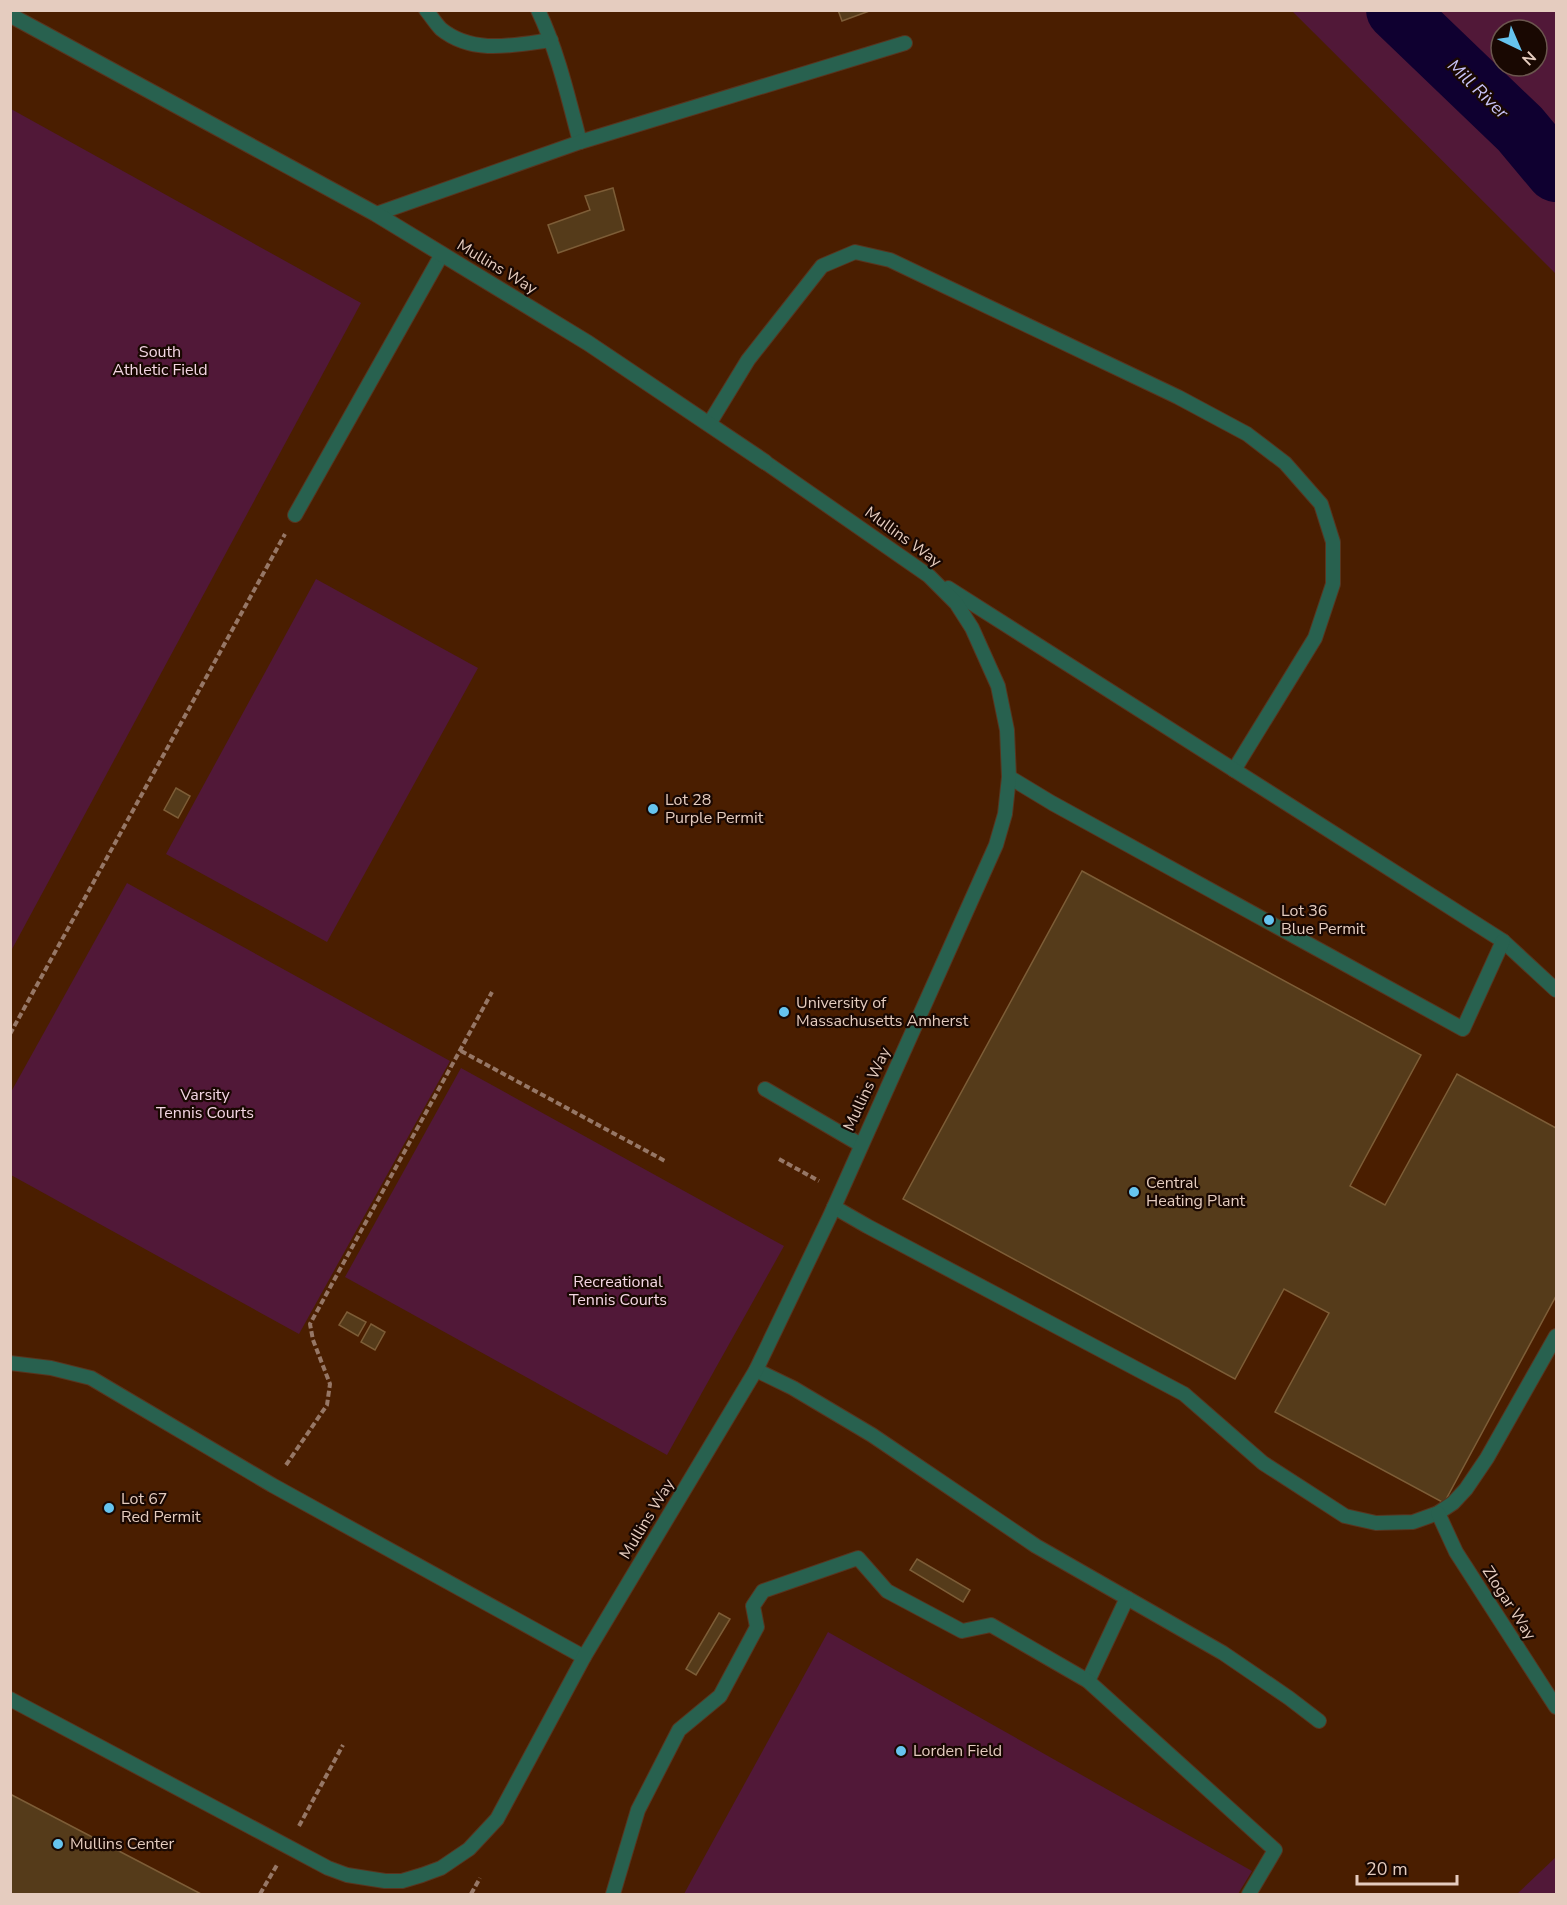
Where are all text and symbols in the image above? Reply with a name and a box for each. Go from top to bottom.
north arrow [1489,18,1549,78]
text: N [1517,46,1541,70]
water label: Mill River [1442,54,1514,124]
street label: Mullins Way [453,234,542,300]
park label: South Athletic Field [112,341,208,381]
street label: Mullins Way [860,502,947,573]
place label: Lot 28 Purple Permit [665,789,764,829]
marker: Lot 28 Purple Permit [646,802,660,816]
place label: Lot 36 Blue Permit [1281,900,1366,940]
marker: Lot 36 Blue Permit [1262,913,1276,927]
place label: University of Massachusetts Amherst [796,992,969,1032]
marker: University of Massachusetts Amherst [777,1005,791,1019]
street label: Mullins Way [838,1043,896,1134]
park label: Varsity Tennis Courts [156,1084,254,1124]
place label: Central Heating Plant [1146,1172,1245,1212]
marker: Central Heating Plant [1127,1185,1141,1199]
park label: Recreational Tennis Courts [569,1271,667,1311]
street label: Mullins Way [614,1474,680,1563]
place label: Lot 67 Red Permit [121,1488,201,1528]
marker: Lot 67 Red Permit [102,1501,116,1515]
street label: Zlogar Way [1477,1562,1542,1645]
place label: Lorden Field [913,1740,1002,1762]
marker: Lorden Field [894,1744,908,1758]
place label: Mullins Center [70,1833,175,1855]
marker: Mullins Center [51,1837,65,1851]
scale bar [1357,1848,1458,1886]
text: 20 m [1366,1857,1408,1881]

